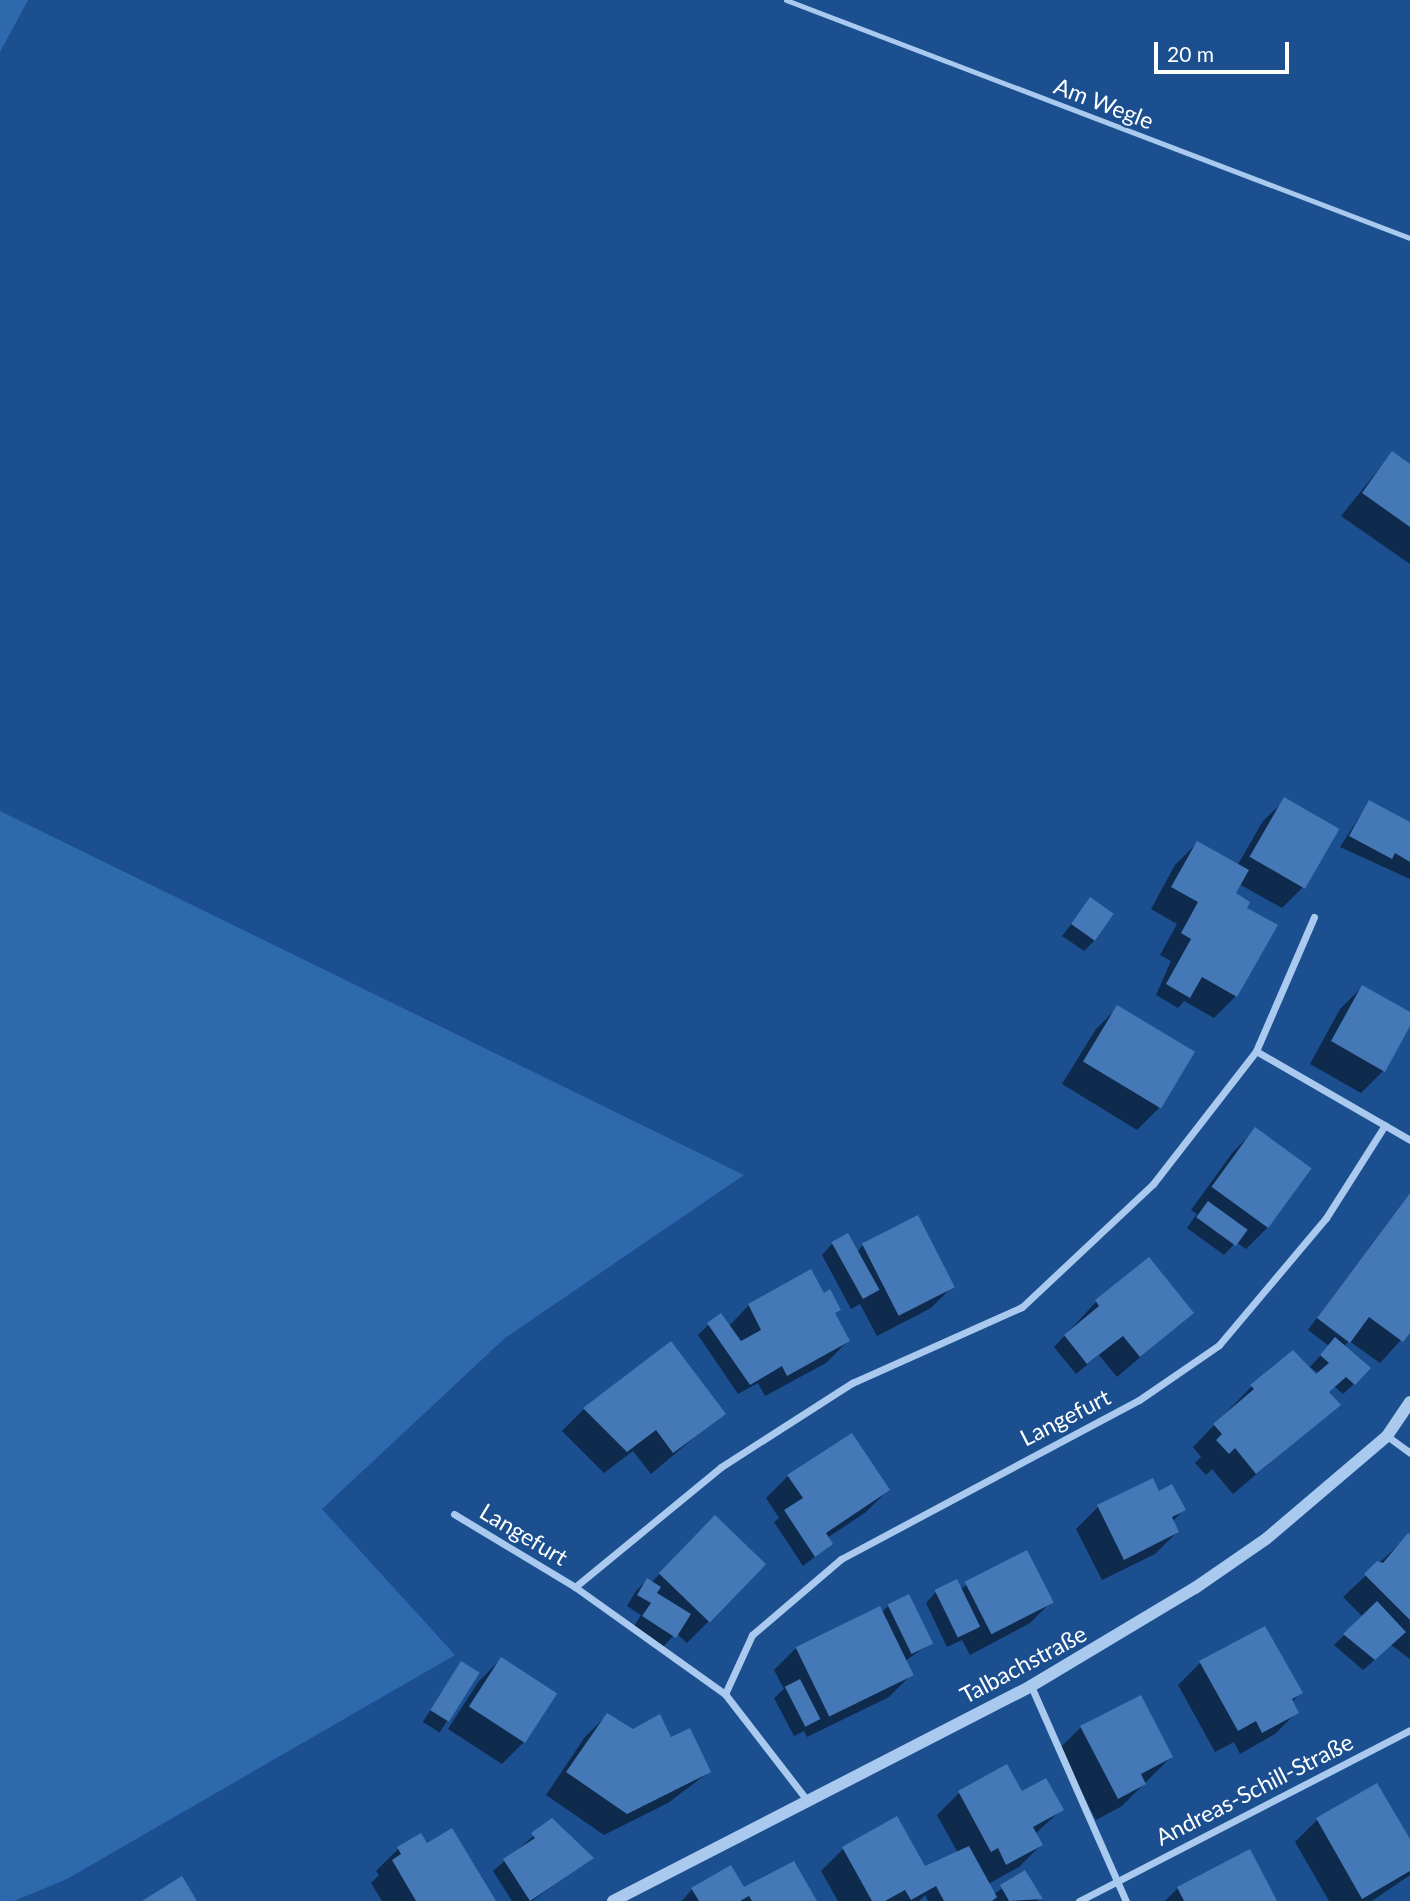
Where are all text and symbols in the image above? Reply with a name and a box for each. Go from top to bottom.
scale bar [1158,28,1293,72]
text: 20 m [1167,41,1214,66]
street label: Am Wegle [1050,71,1158,135]
street label: Langefurt [1015,1383,1115,1451]
street label: Langefurt [475,1497,573,1571]
street label: Talbachstraße [955,1619,1091,1709]
street label: Andreas-Schill-Straße [1151,1727,1357,1851]

